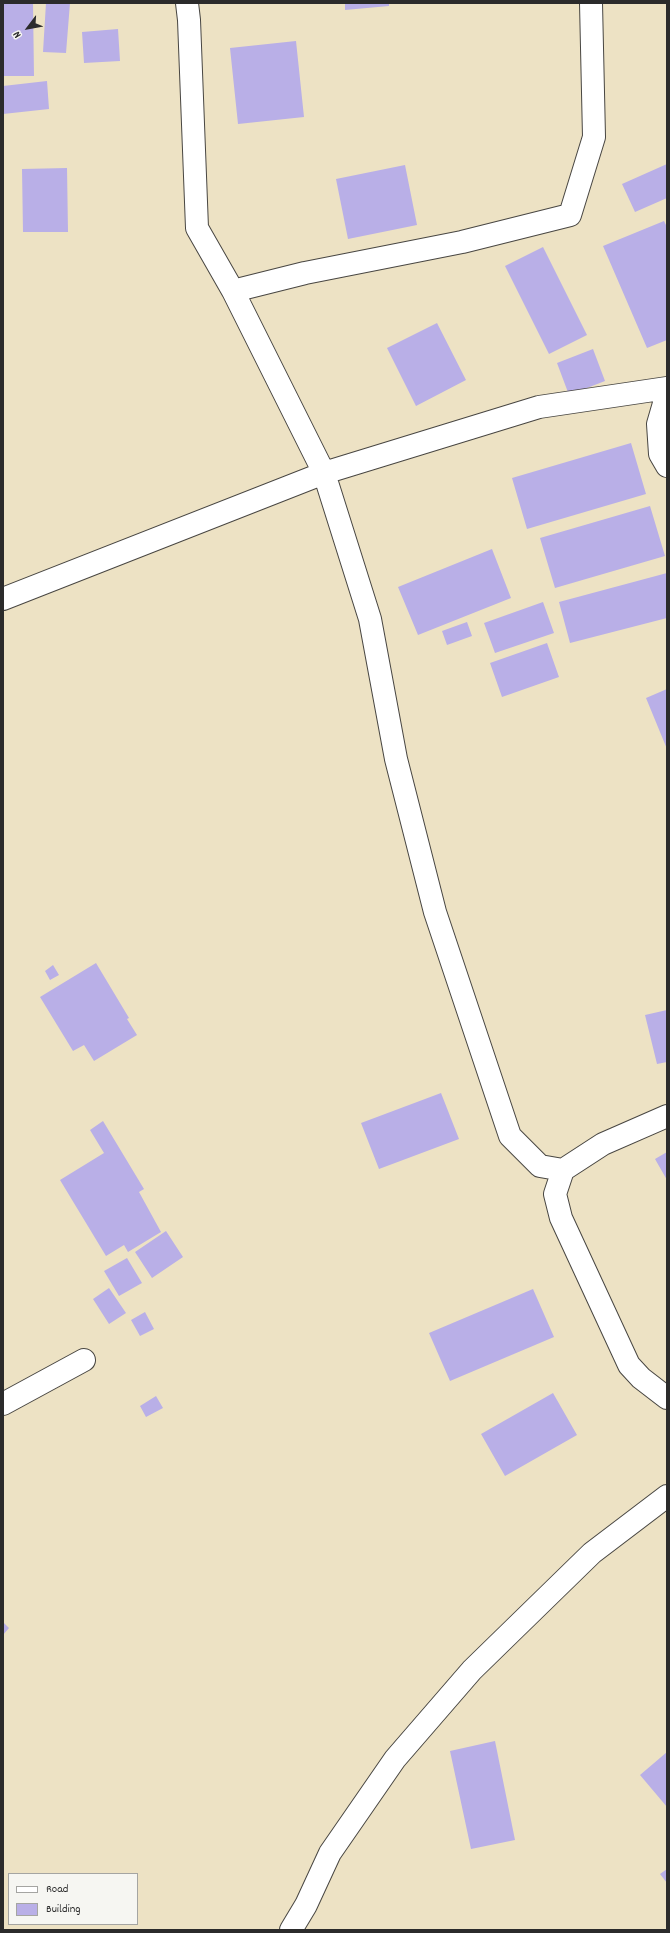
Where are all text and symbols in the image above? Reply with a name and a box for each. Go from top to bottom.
north arrow [8,8,48,48]
text: N [10,28,26,41]
legend [8,1873,138,1925]
text: Road [46,1881,68,1898]
text: Building [46,1901,81,1918]

